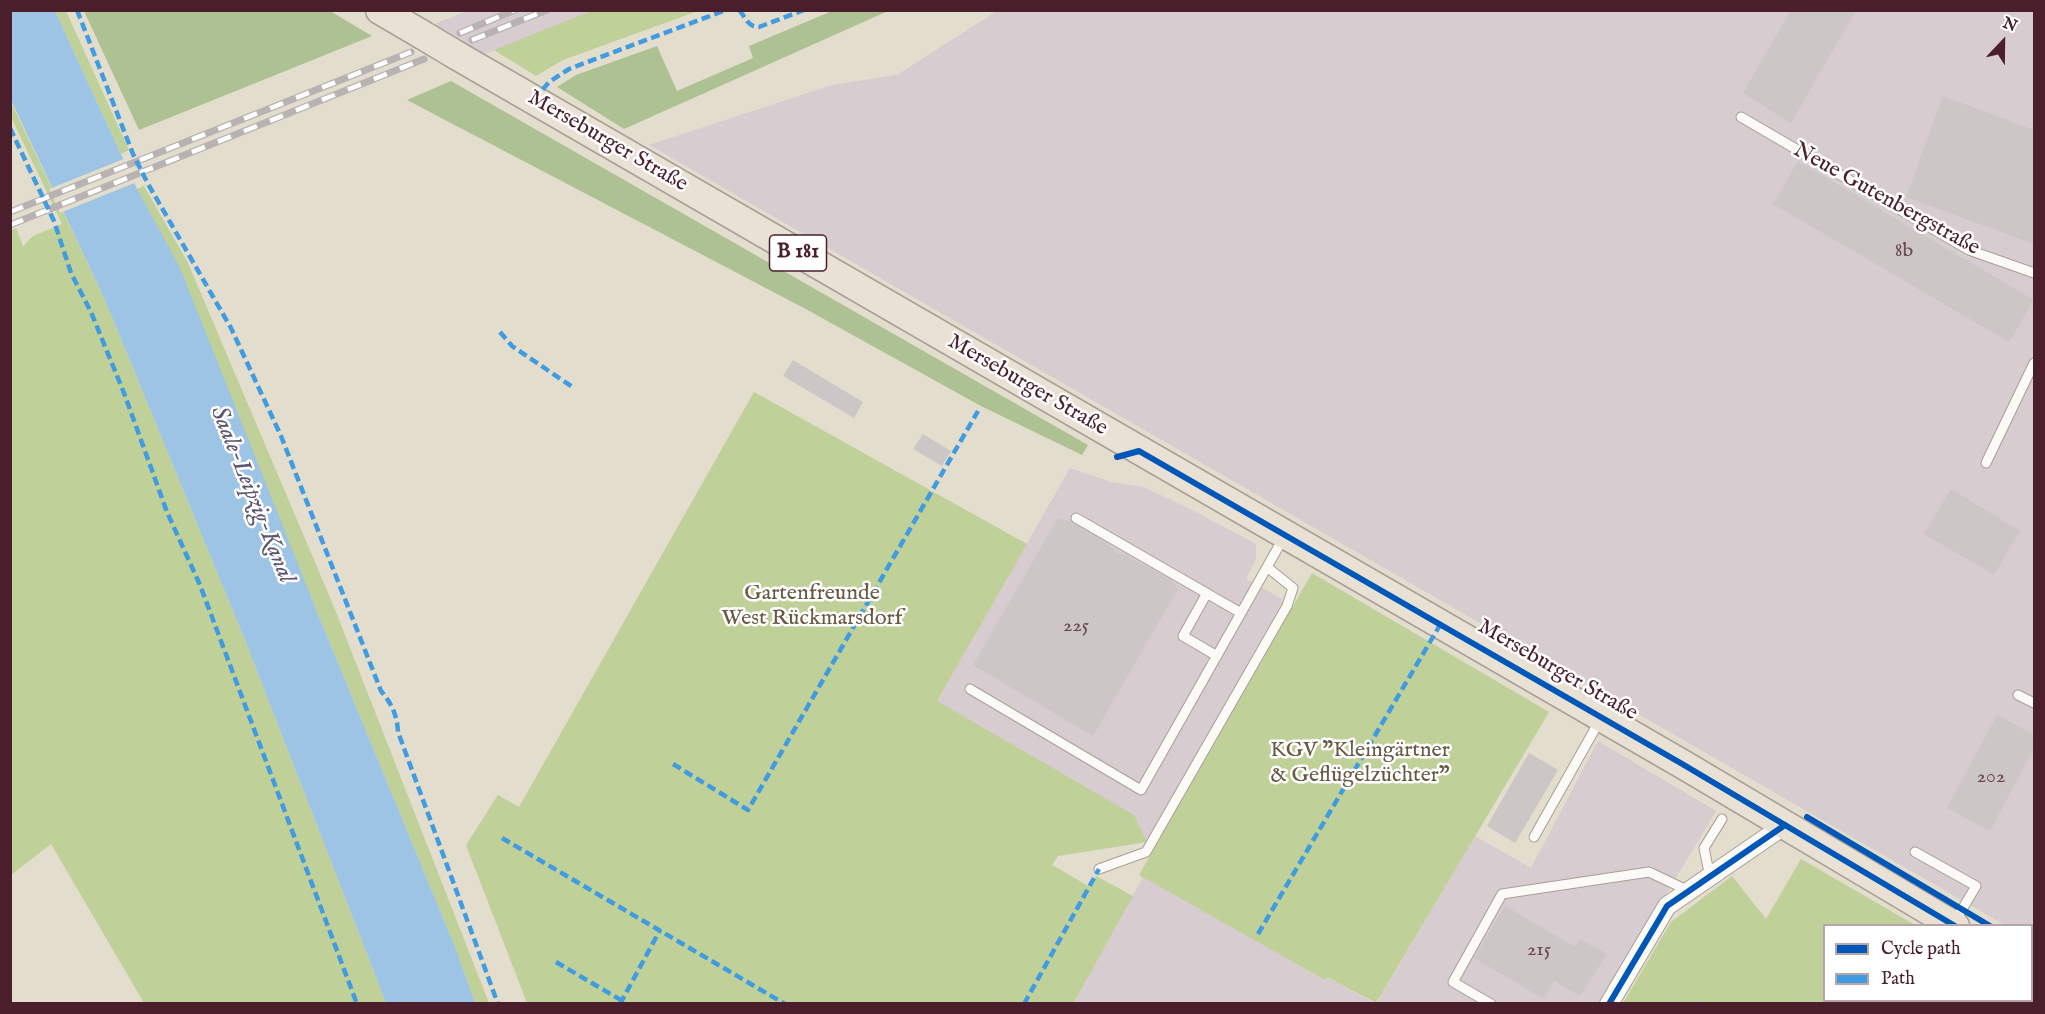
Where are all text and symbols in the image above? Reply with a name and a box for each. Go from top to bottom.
north arrow [1973,12,2033,72]
text: N [2000,13,2020,37]
street label: Merseburger Straße [522,85,692,199]
street label: Neue Gutenbergstraße [1788,138,1984,262]
road number: B 181 [770,235,826,271]
house number: 8b [1895,240,1913,264]
street label: Merseburger Straße [942,329,1112,443]
water label: Saale-Leipzig-Kanal [202,402,300,588]
park label: Gartenfreunde West Rückmarsdorf [721,581,903,632]
street label: Merseburger Straße [1472,614,1642,728]
house number: 225 [1063,615,1089,639]
park label: KGV "Kleingärtner & Geflügelzüchter" [1270,738,1450,790]
house number: 202 [1977,766,2005,790]
legend [1823,924,2033,1002]
text: Cycle path [1881,938,1961,961]
house number: 215 [1527,939,1551,963]
text: Path [1881,968,1915,991]

